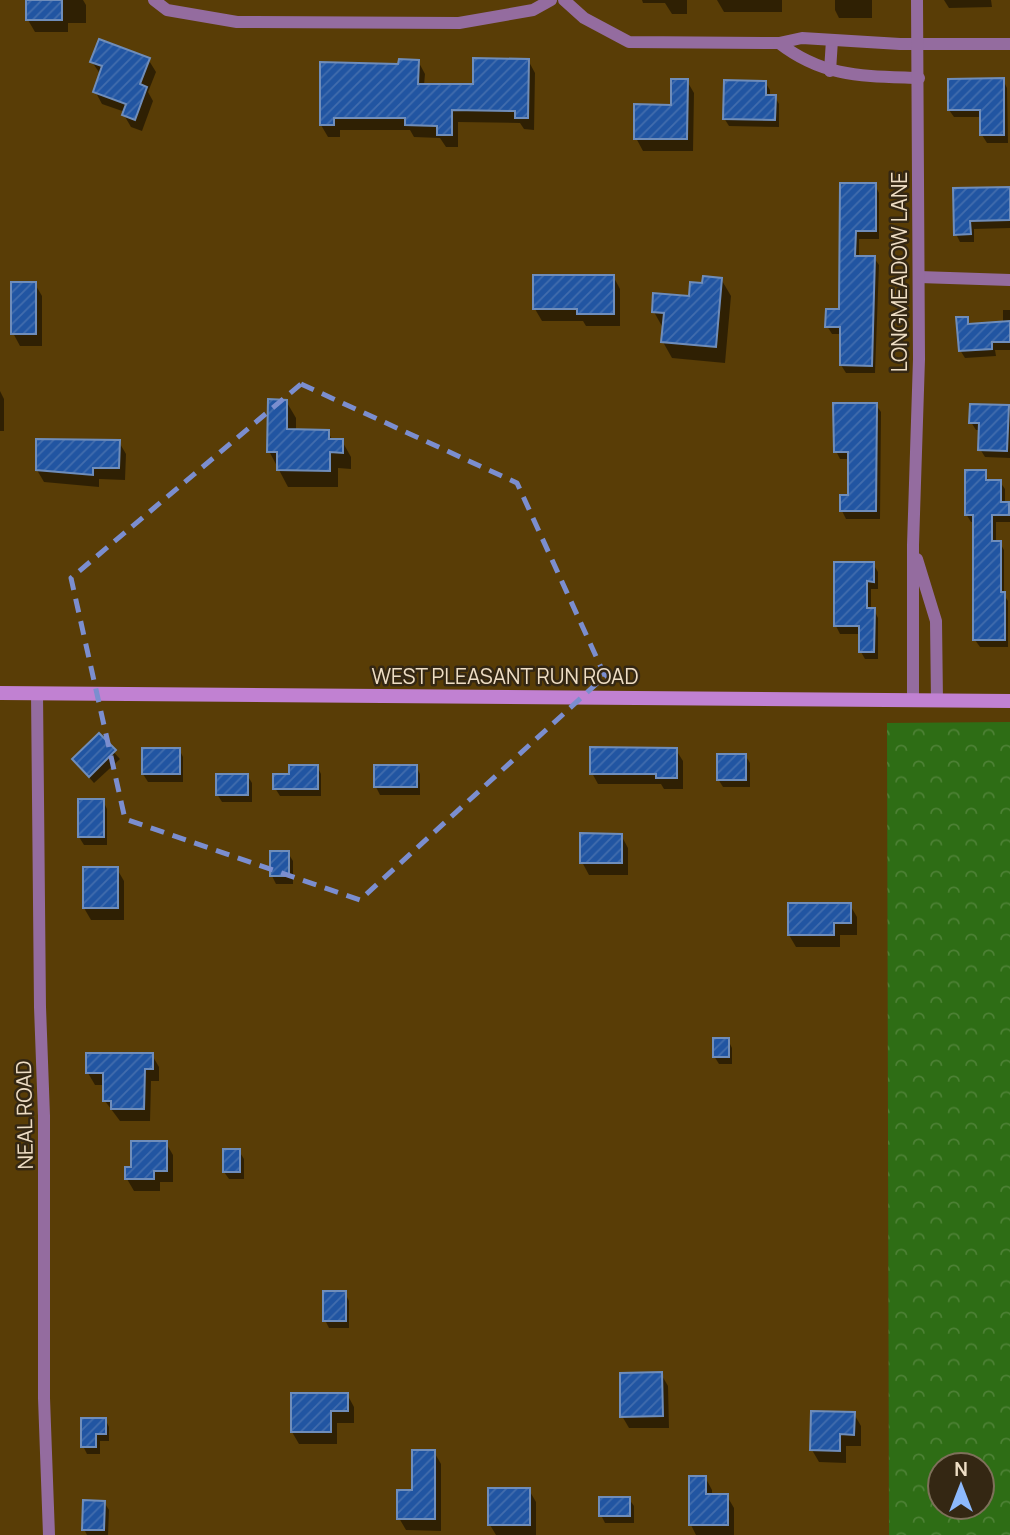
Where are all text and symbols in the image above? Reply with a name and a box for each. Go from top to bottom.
street label: LONGMEADOW LANE [885,172,913,372]
street label: WEST PLEASANT RUN ROAD [371,662,639,690]
street label: NEAL ROAD [9,1060,39,1170]
north arrow [926,1451,996,1521]
text: N [954,1456,968,1482]

